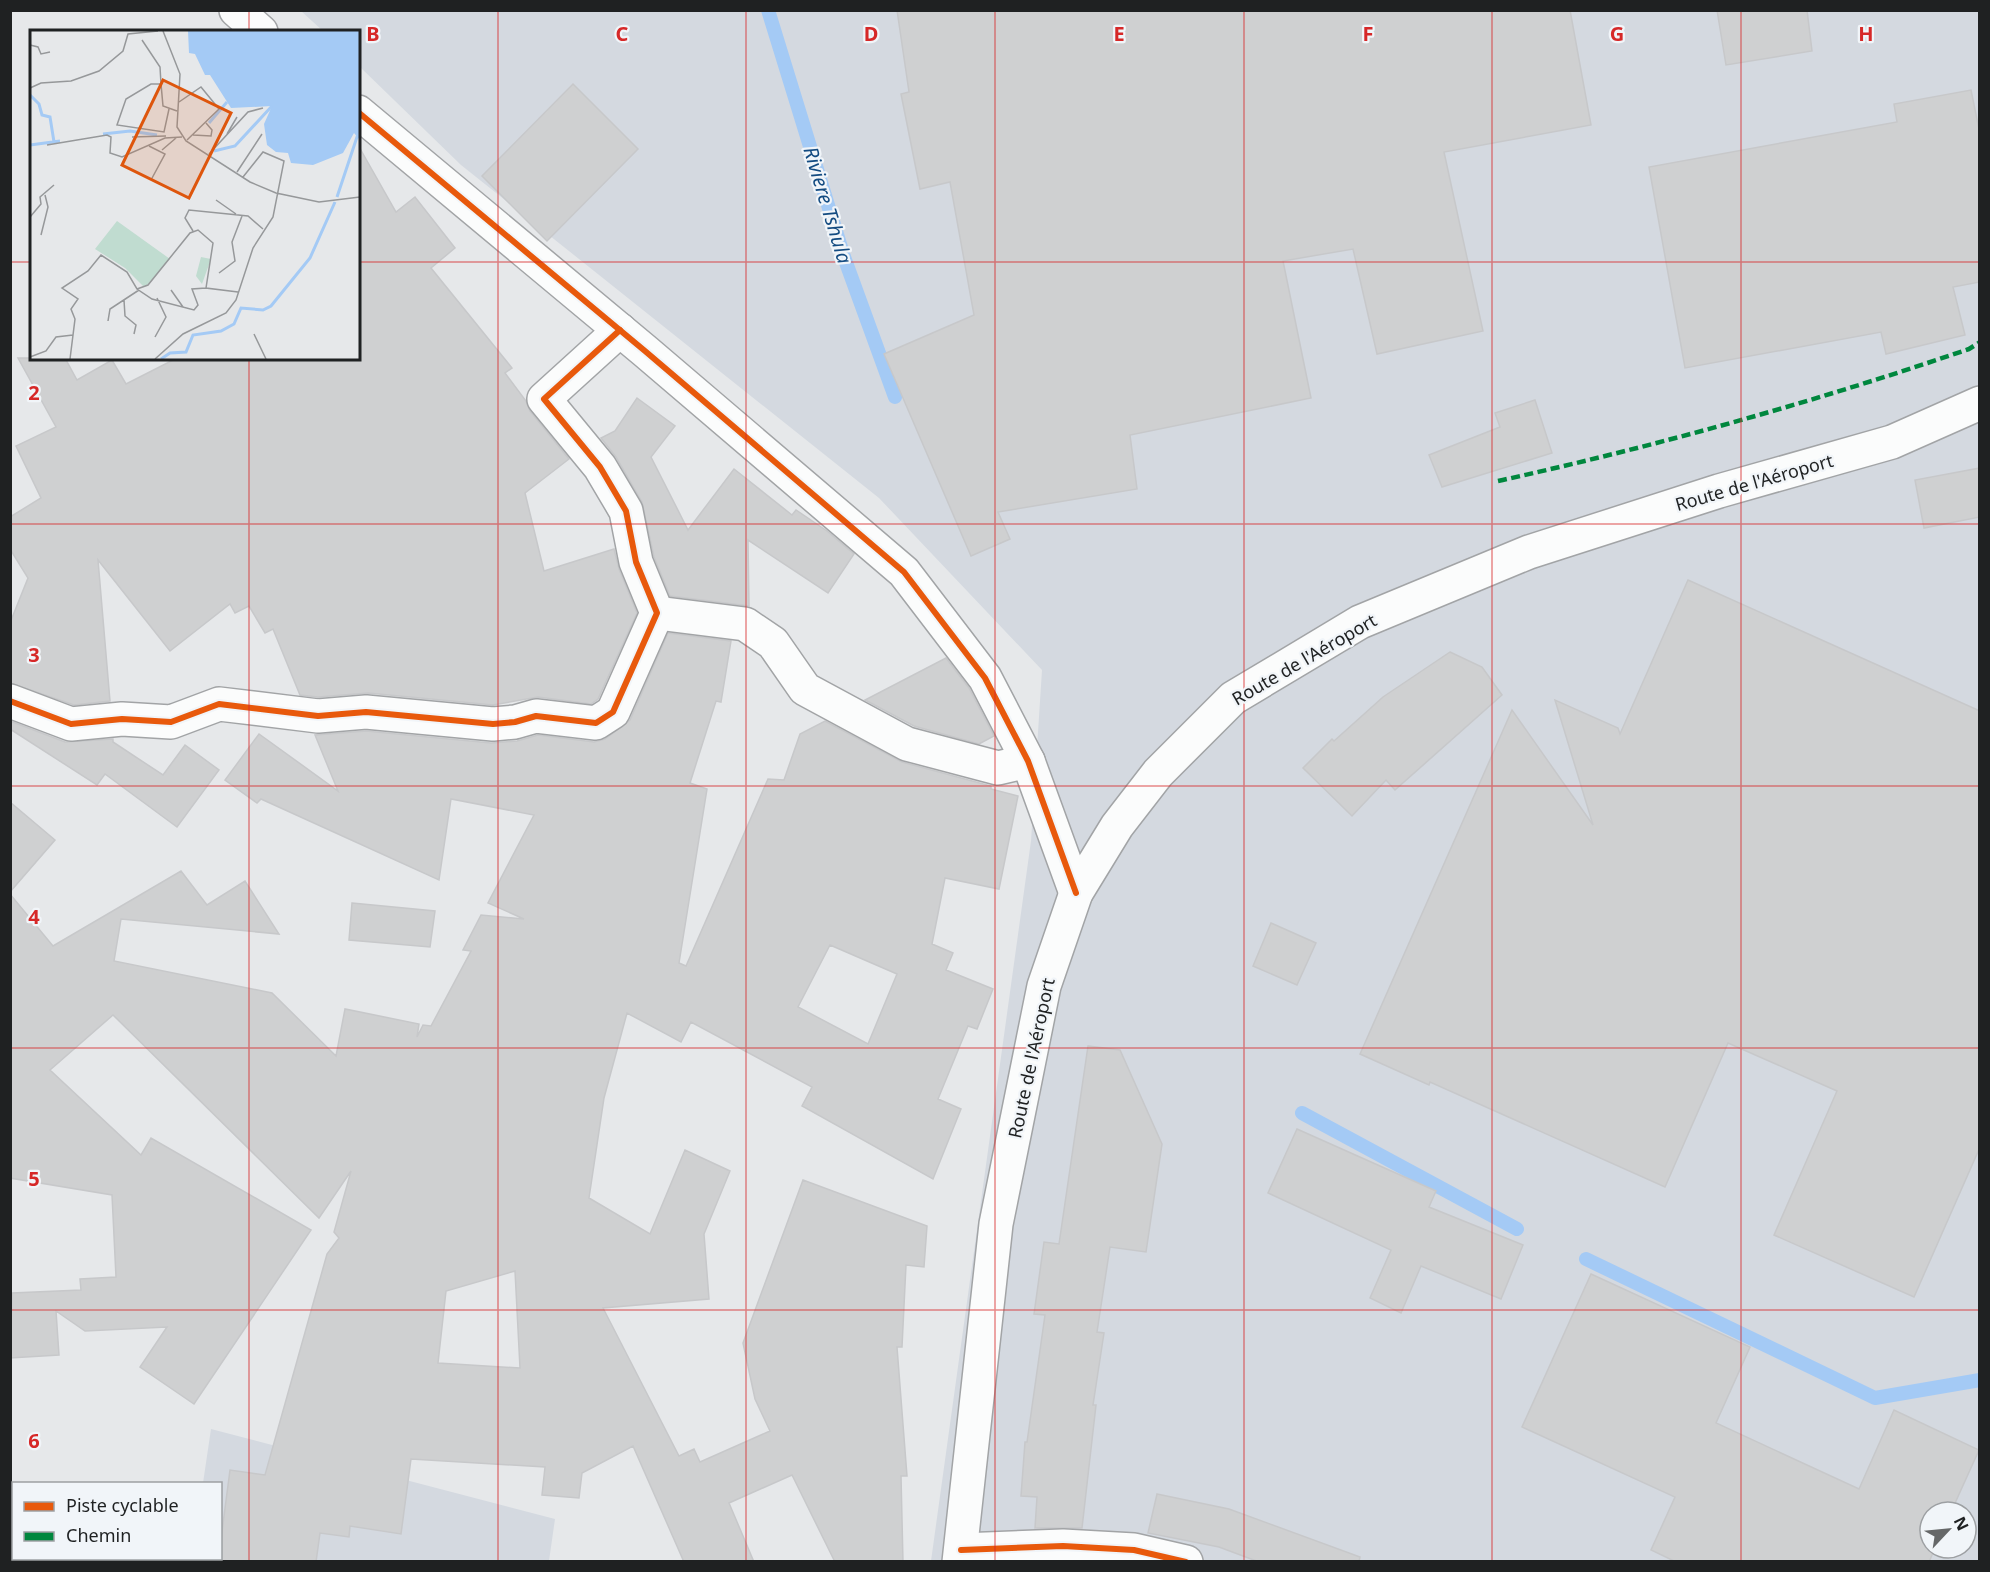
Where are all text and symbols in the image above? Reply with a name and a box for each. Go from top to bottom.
text: B [366,20,380,47]
text: C [616,20,629,47]
text: D [864,20,878,47]
text: E [1113,20,1125,47]
text: F [1363,20,1373,47]
text: G [1610,20,1624,47]
text: H [1858,20,1874,47]
inset map [30,30,360,360]
water label: Riviere Tshula [797,143,859,267]
text: 2 [28,379,40,406]
street label: Route de l'Aéroport [1672,448,1836,516]
street label: Route de l'Aéroport [1227,608,1381,710]
text: 3 [28,641,40,668]
text: 4 [28,903,40,930]
street label: Route de l'Aéroport [1002,975,1060,1140]
text: 5 [28,1165,40,1192]
text: 6 [28,1427,40,1454]
legend [12,1482,222,1560]
text: Piste cyclable [66,1493,179,1517]
north arrow [1918,1500,1978,1560]
text: N [1949,1513,1974,1534]
text: Chemin [66,1523,131,1547]

